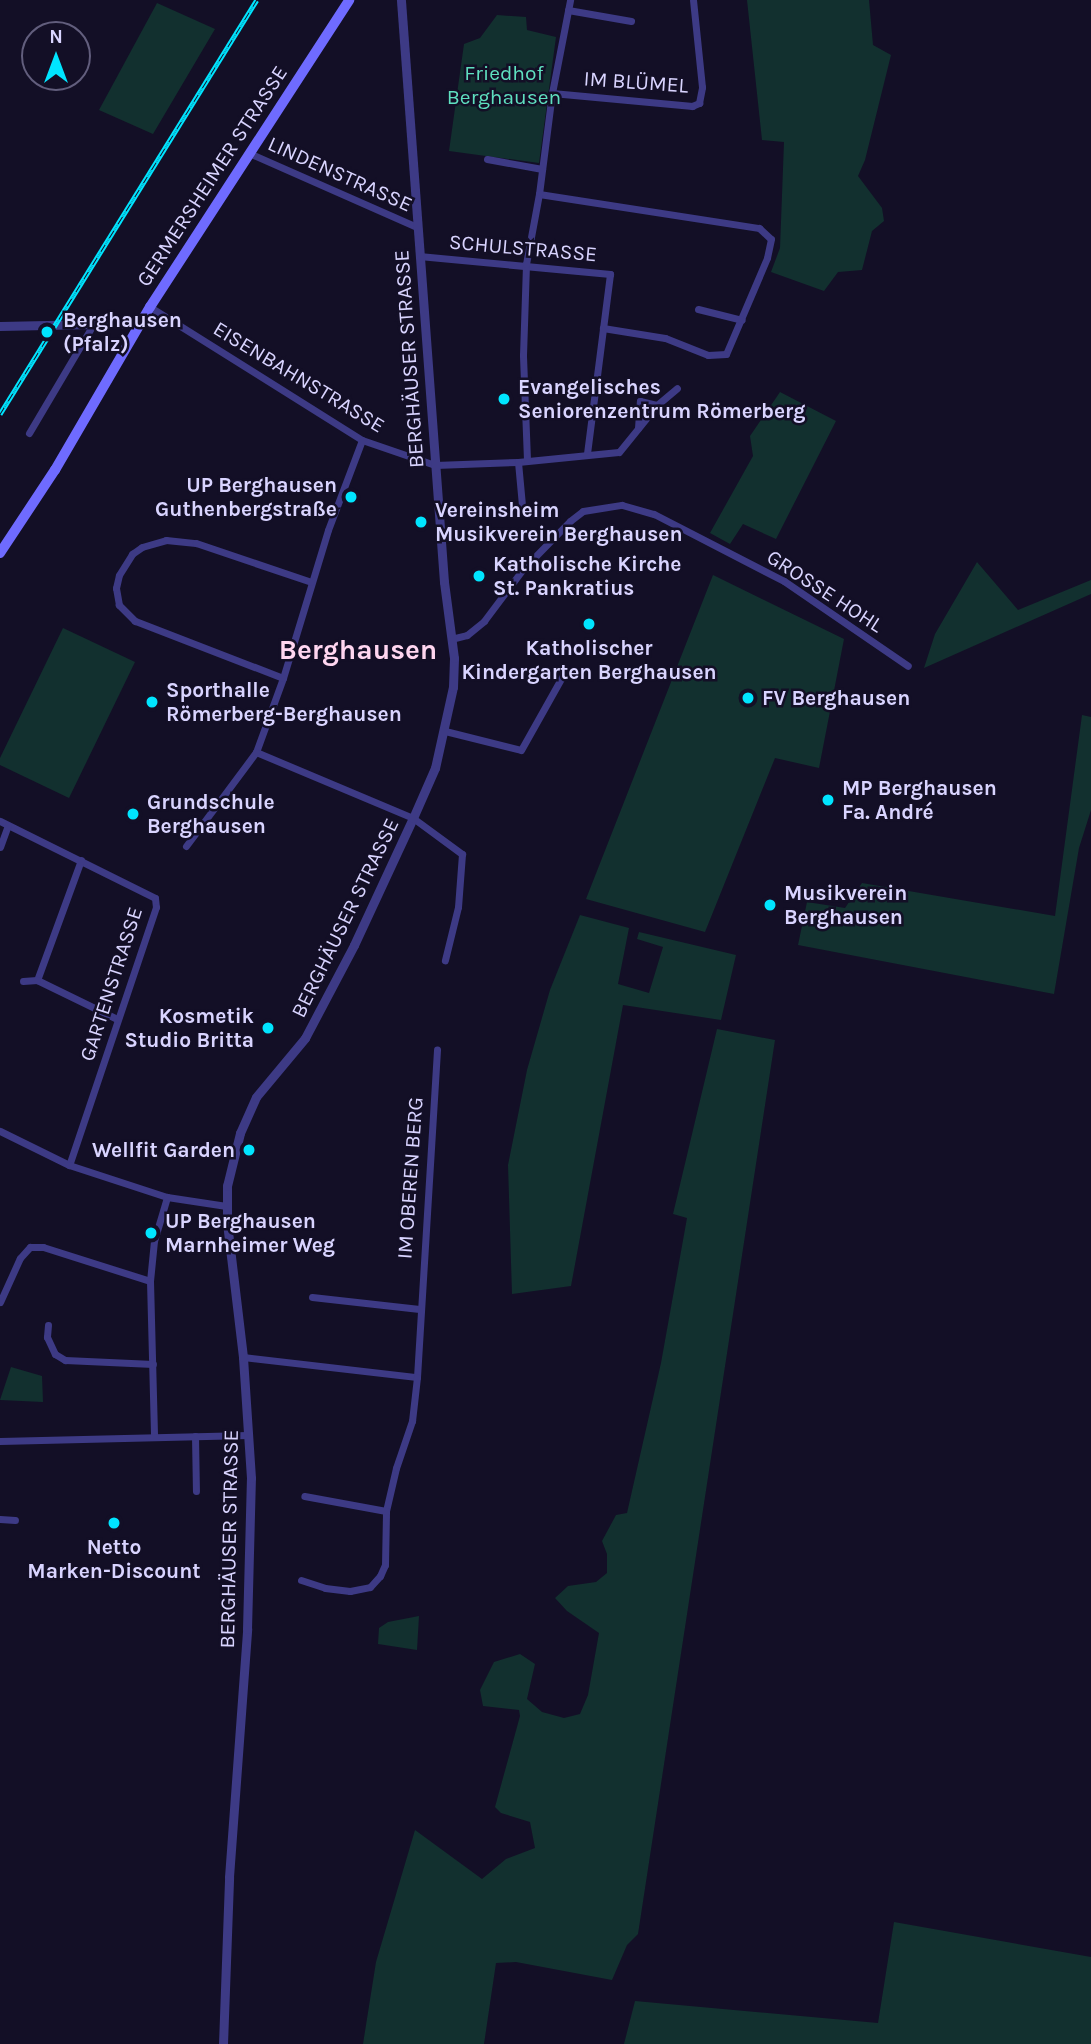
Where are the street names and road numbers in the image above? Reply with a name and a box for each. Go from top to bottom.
street label: GERMERSHEIMER STRASSE [131,61,293,291]
street label: IM BLÜMEL [583,66,689,98]
street label: LINDENSTRASSE [264,131,416,217]
street label: SCHULSTRASSE [448,229,598,267]
street label: BERGHÄUSER STRASSE [389,249,429,469]
street label: EISENBAHNSTRASSE [209,316,389,438]
street label: GROSSE HOHL [762,544,888,638]
street label: BERGHÄUSER STRASSE [286,814,404,1022]
street label: GARTENSTRASSE [74,904,148,1064]
street label: IM OBEREN BERG [392,1096,428,1260]
street label: BERGHÄUSER STRASSE [214,1429,244,1649]

